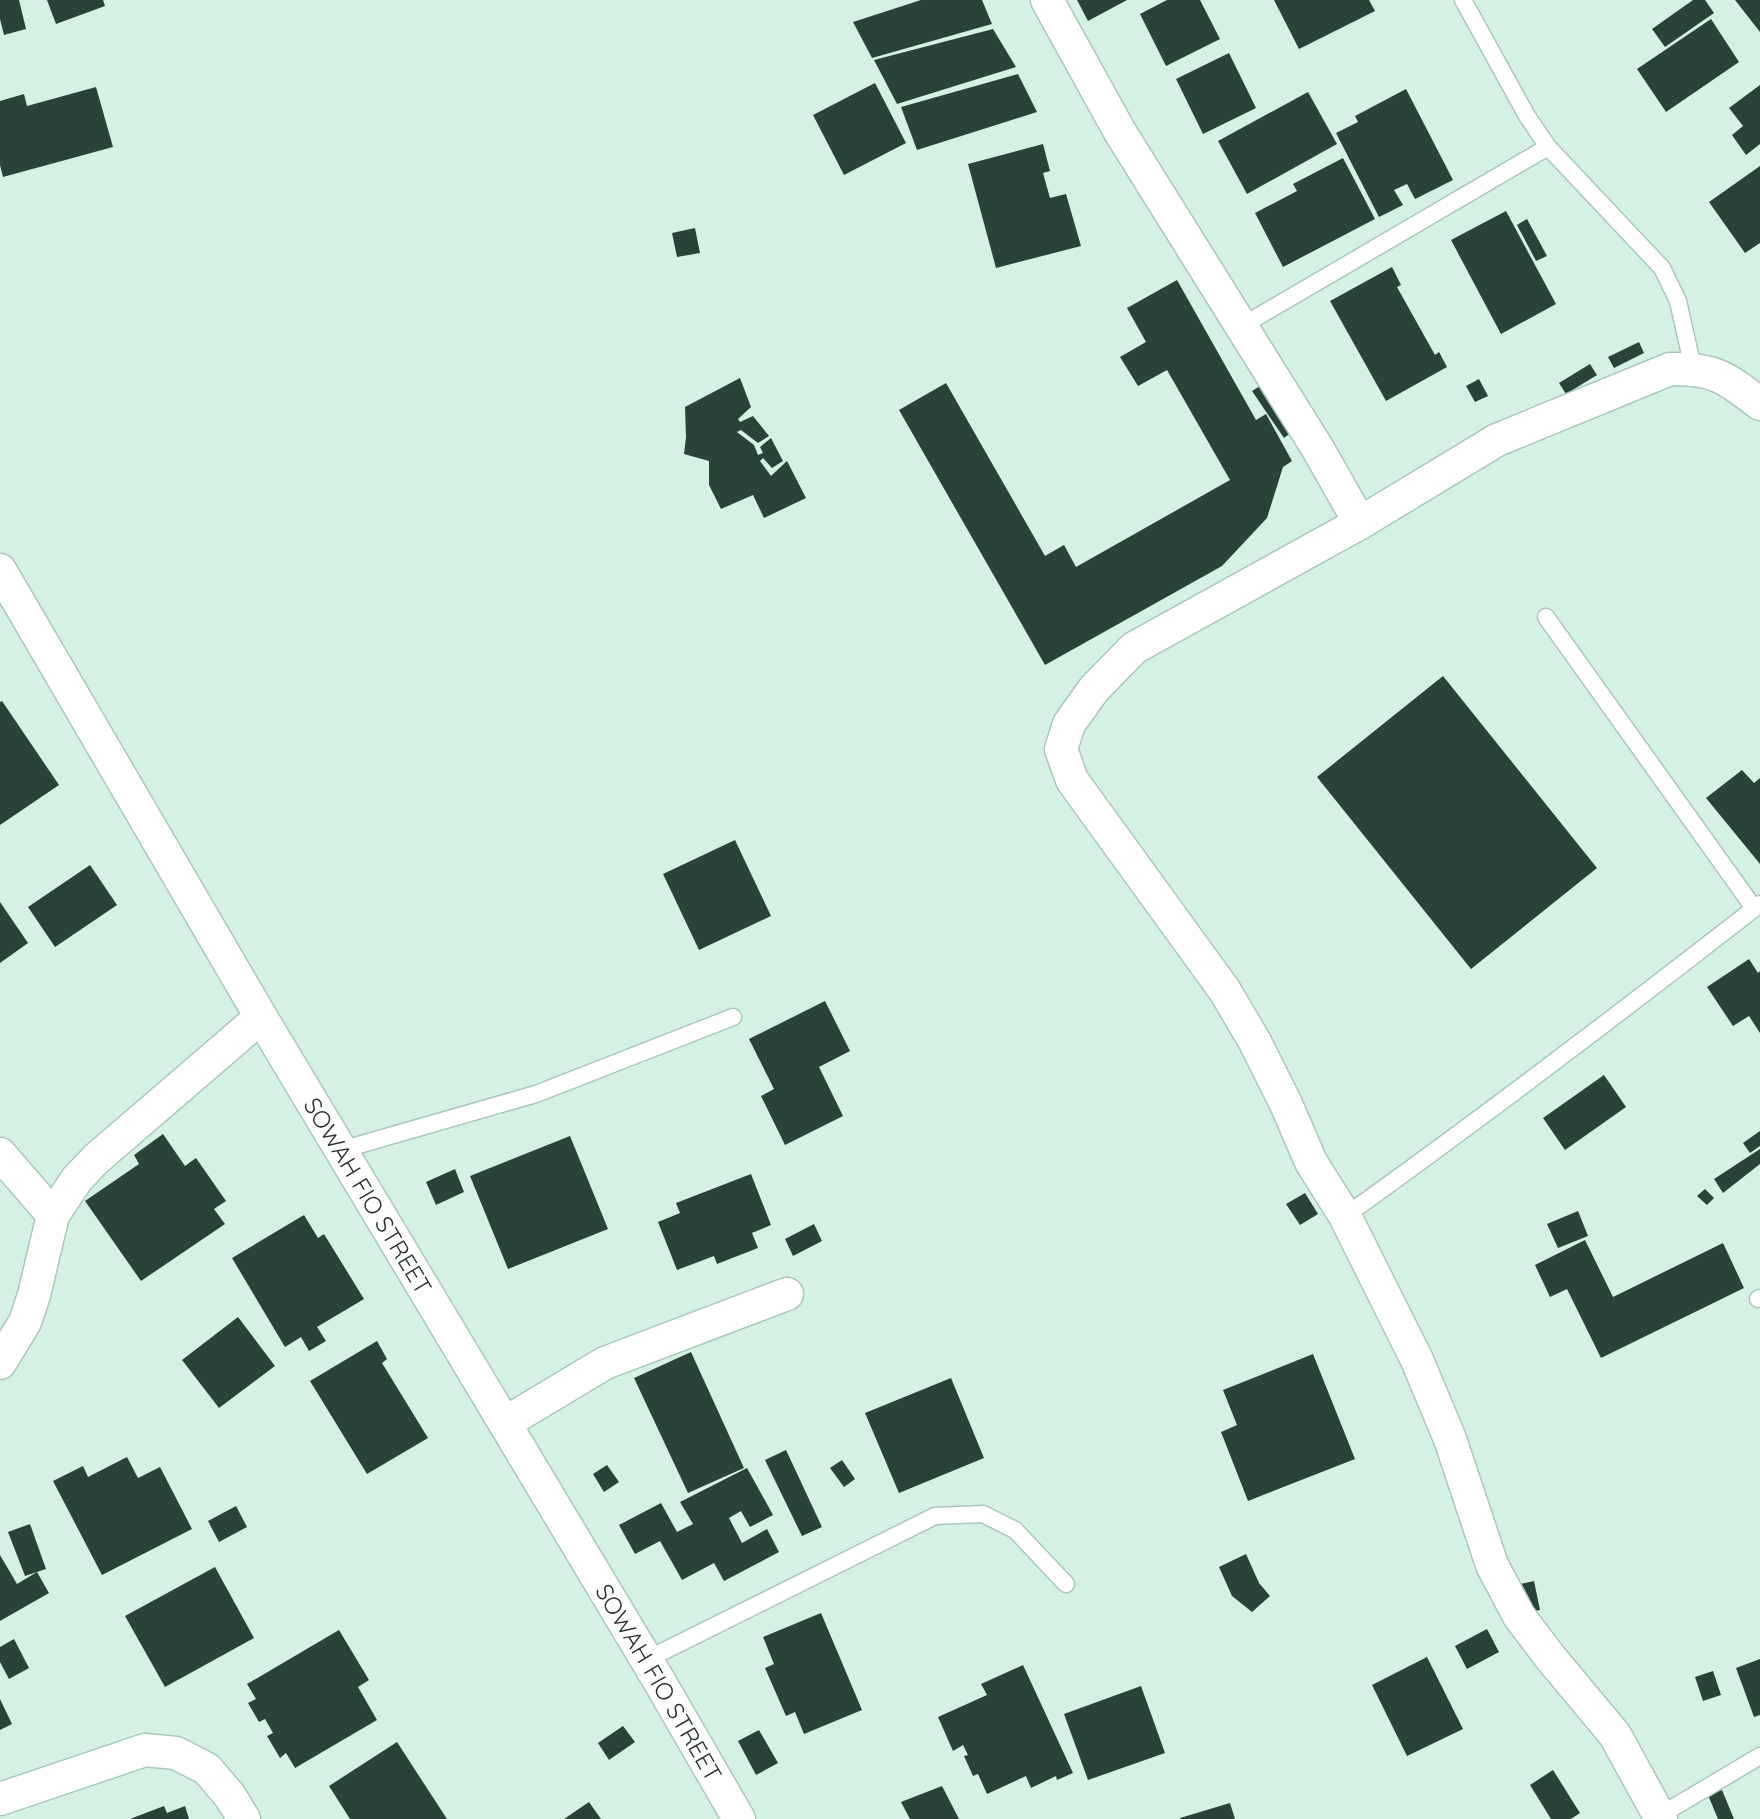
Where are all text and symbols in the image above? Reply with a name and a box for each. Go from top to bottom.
street label: SOWAH FIO STREET [298,1092,439,1300]
street label: SOWAH FIO STREET [589,1578,729,1787]

